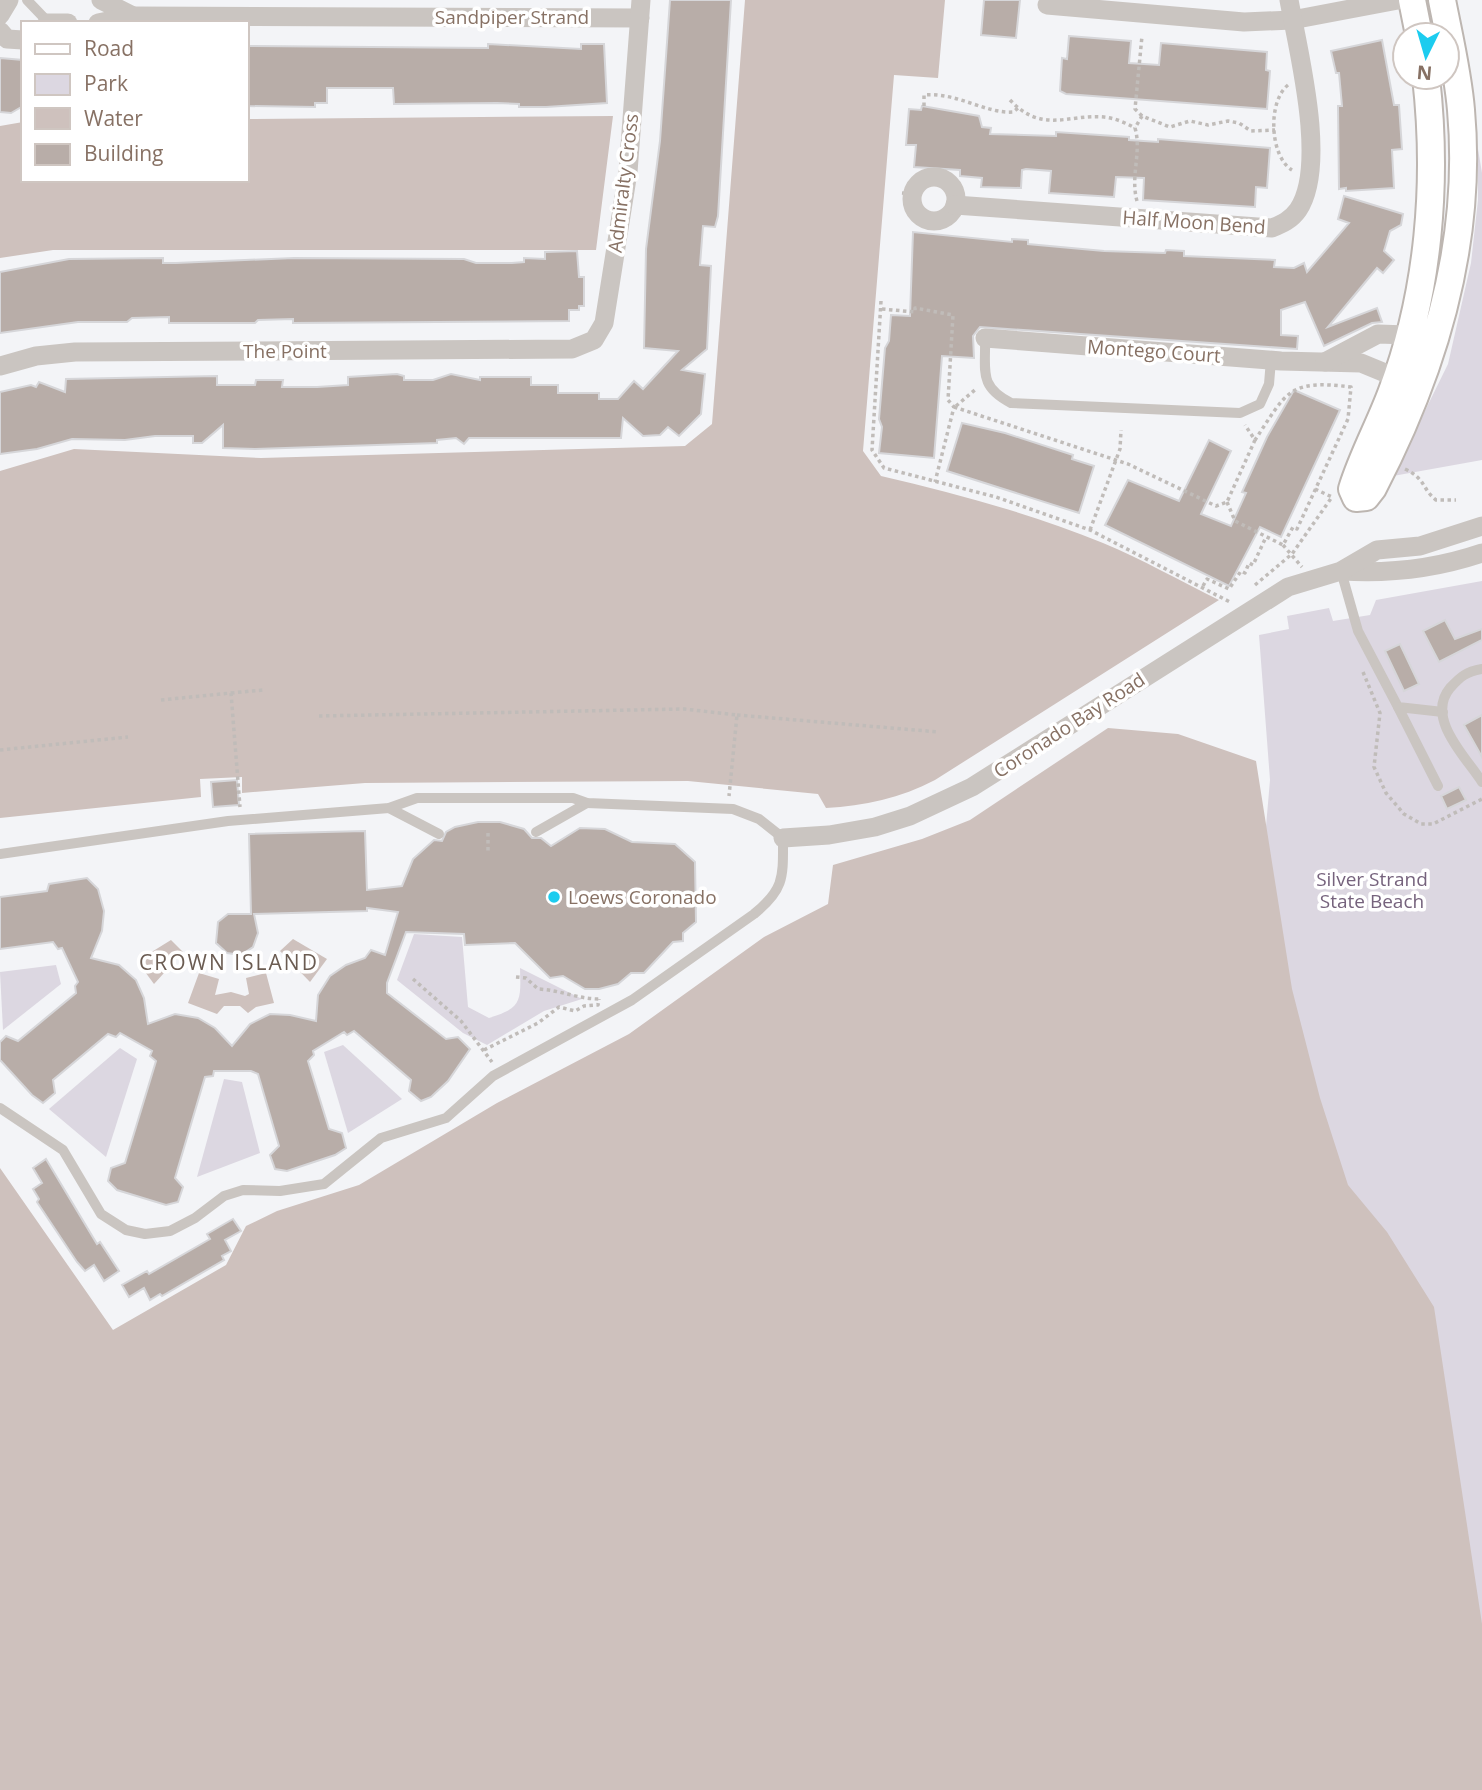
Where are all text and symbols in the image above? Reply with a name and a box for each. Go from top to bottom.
street label: Sandpiper Strand [435,4,589,30]
legend [21,21,248,182]
north arrow [1391,21,1461,91]
text: Road [84,34,134,62]
text: N [1416,59,1433,87]
text: Park [84,69,128,97]
text: Water [84,104,143,132]
street label: Admiralty Cross [602,112,644,254]
text: Building [84,139,163,167]
street label: Half Moon Bend [1122,204,1266,240]
street label: Montego Court [1086,333,1222,369]
street label: The Point [243,338,327,364]
street label: Coronado Bay Road [988,666,1150,784]
park label: Silver Strand State Beach [1316,866,1428,914]
place label: Loews Coronado [568,884,717,910]
marker: Loews Coronado [546,889,562,905]
district label: CROWN ISLAND [139,948,319,976]

